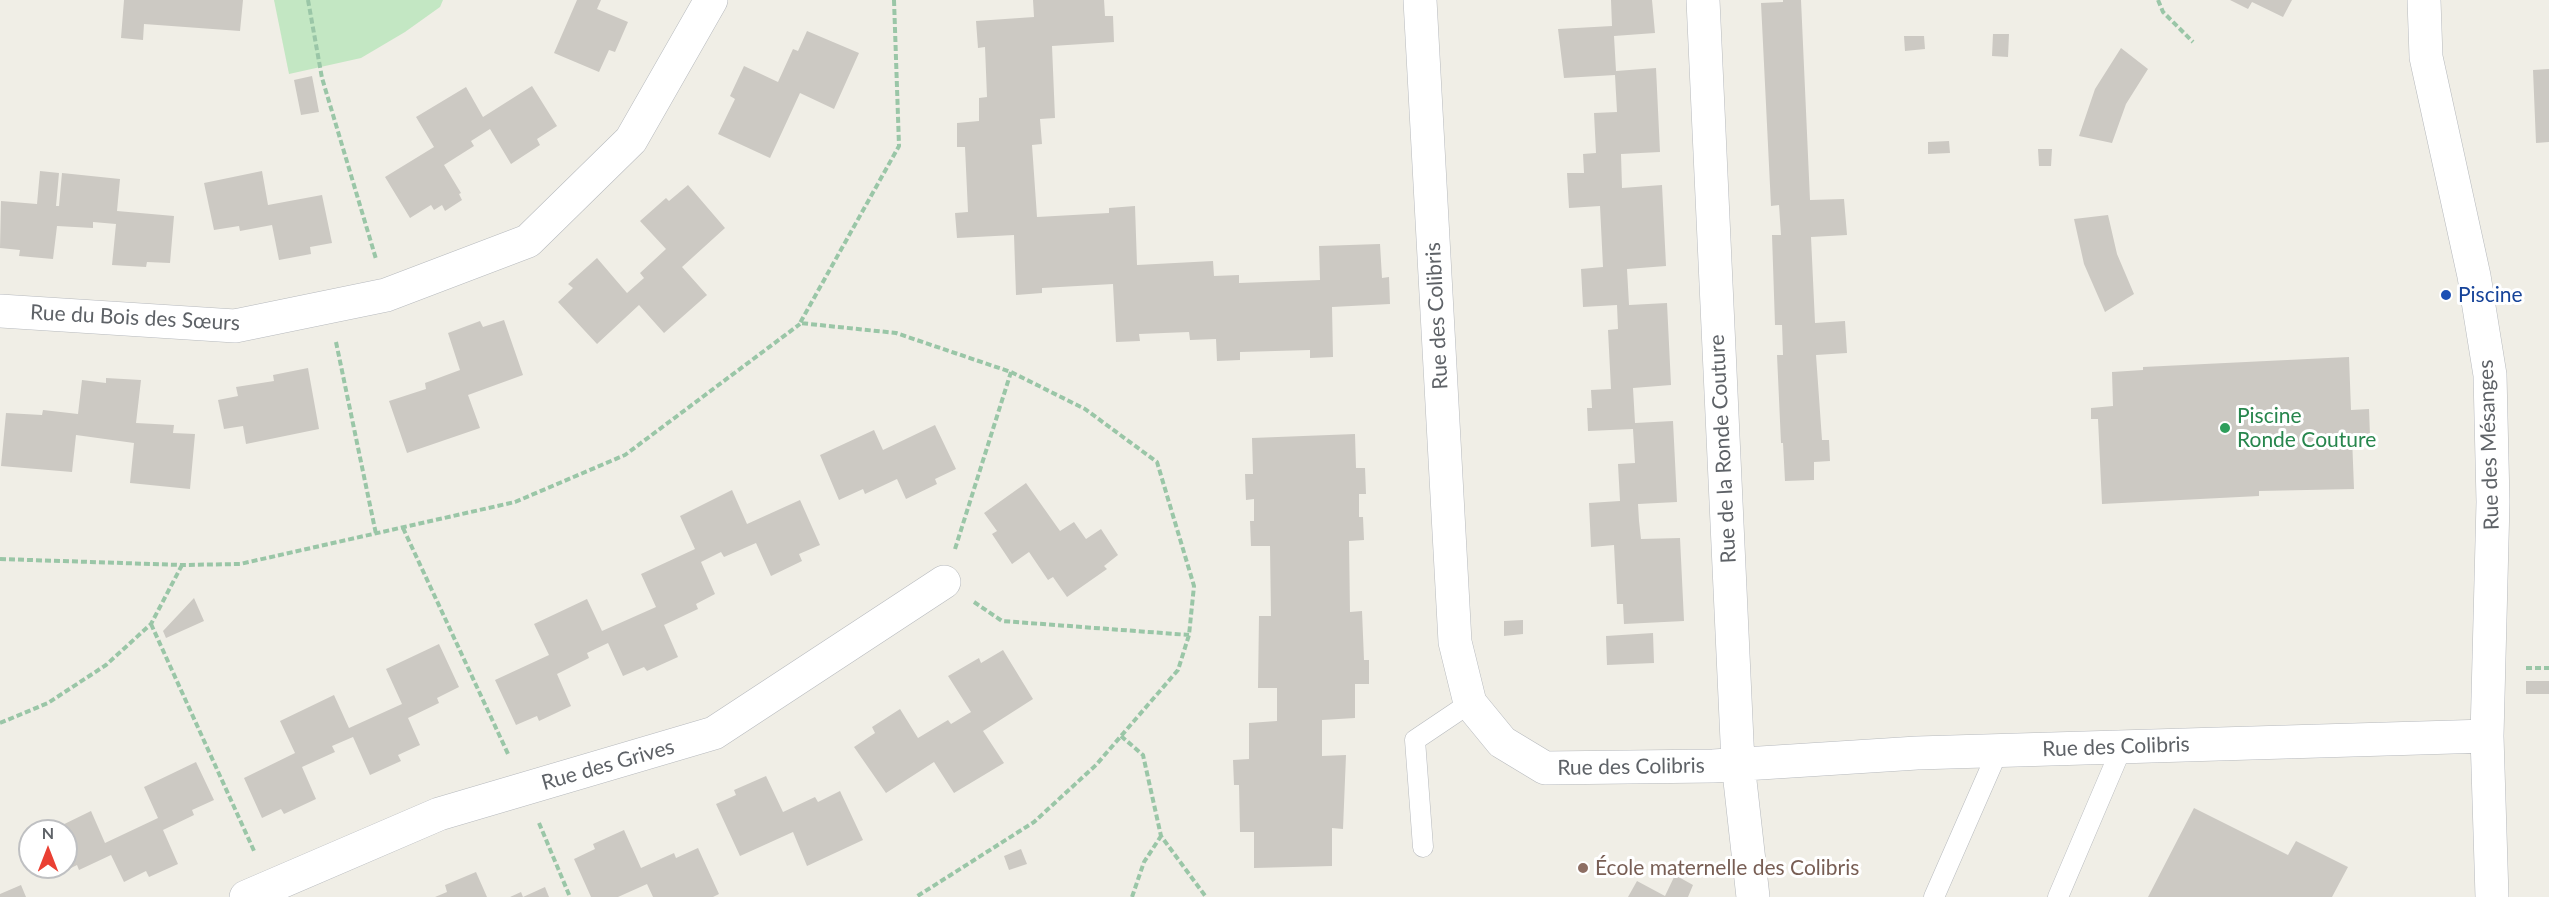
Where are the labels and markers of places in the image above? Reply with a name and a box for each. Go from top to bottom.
place label: Piscine [2458,282,2523,308]
marker: Piscine [2439,288,2453,302]
place label: Piscine Ronde Couture [2237,403,2376,453]
marker: Piscine Ronde Couture [2218,421,2232,435]
place label: École maternelle des Colibris [1595,855,1859,881]
marker: École maternelle des Colibris [1576,861,1590,875]

